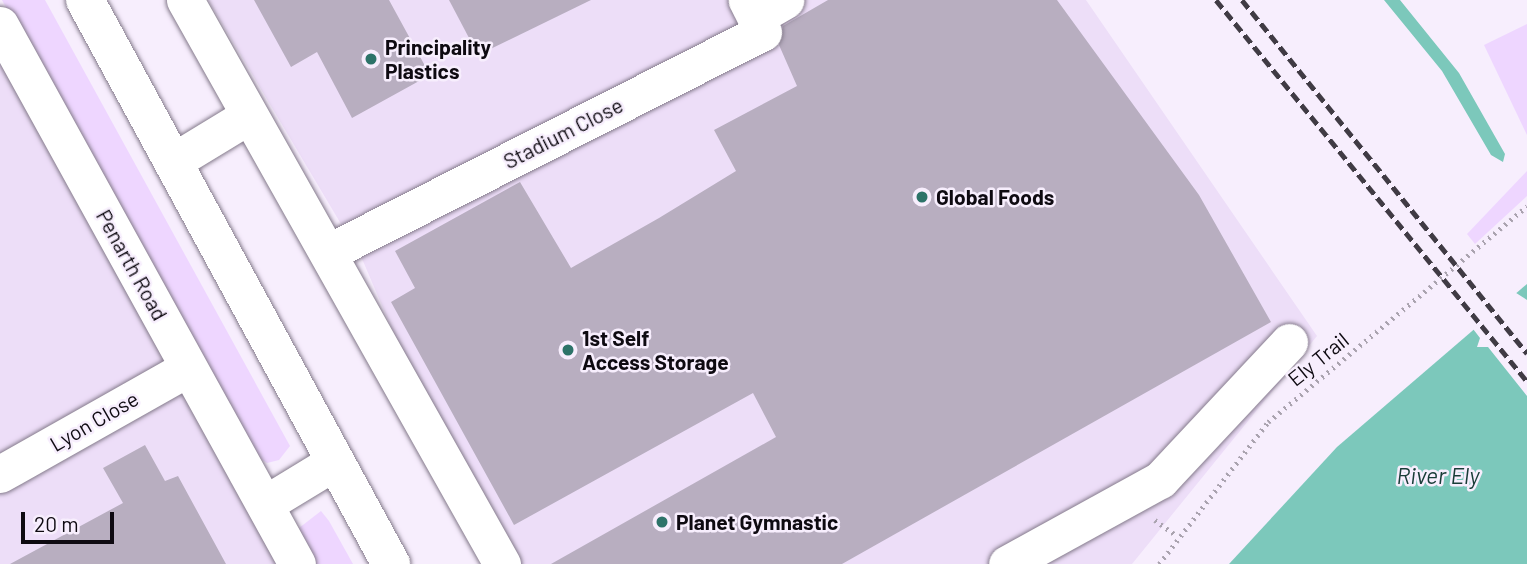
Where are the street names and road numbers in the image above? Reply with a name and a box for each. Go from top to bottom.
street label: Stadium Close [499,92,627,174]
street label: Penarth Road [91,205,173,325]
street label: Ely Trail [1283,327,1353,391]
street label: Lyon Close [45,386,143,456]

